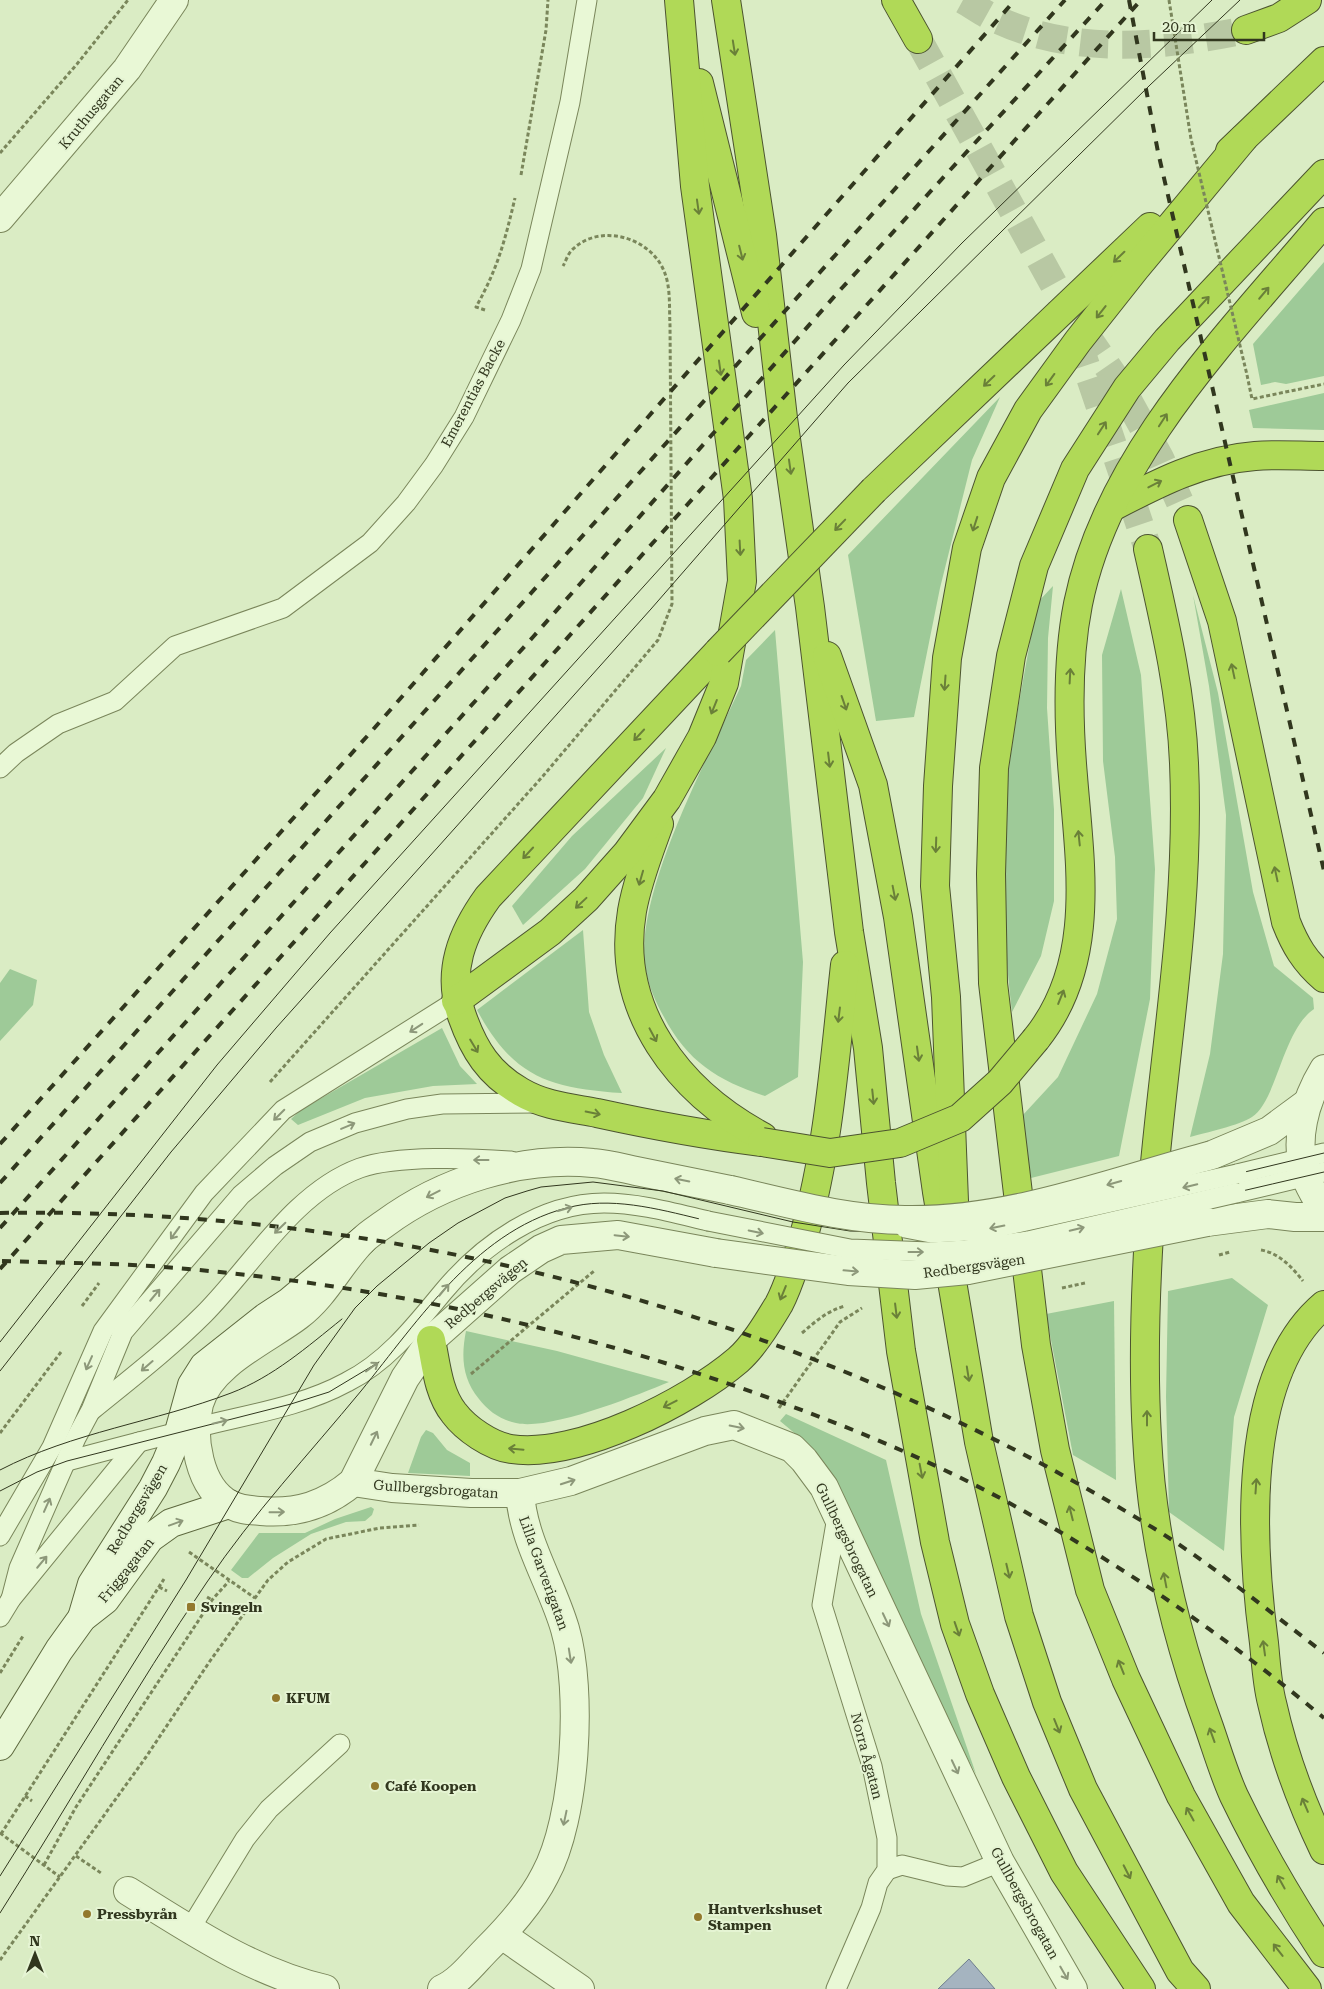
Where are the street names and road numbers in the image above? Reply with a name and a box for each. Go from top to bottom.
street label: Kruthusgatan [56,72,126,152]
street label: Emerentias Backe [438,336,508,450]
street label: Redbergsvägen [922,1251,1026,1281]
street label: Redbergsvägen [442,1254,530,1332]
street label: Redbergsvägen [104,1461,170,1557]
street label: Gullbergsbrogatan [373,1477,499,1501]
street label: Gullbergsbrogatan [812,1480,882,1600]
street label: Lilla Garverigatan [516,1514,572,1632]
street label: Friggagatan [95,1534,157,1606]
street label: Norra Ågatan [848,1711,886,1801]
street label: Gullbergsbrogatan [988,1844,1062,1962]

